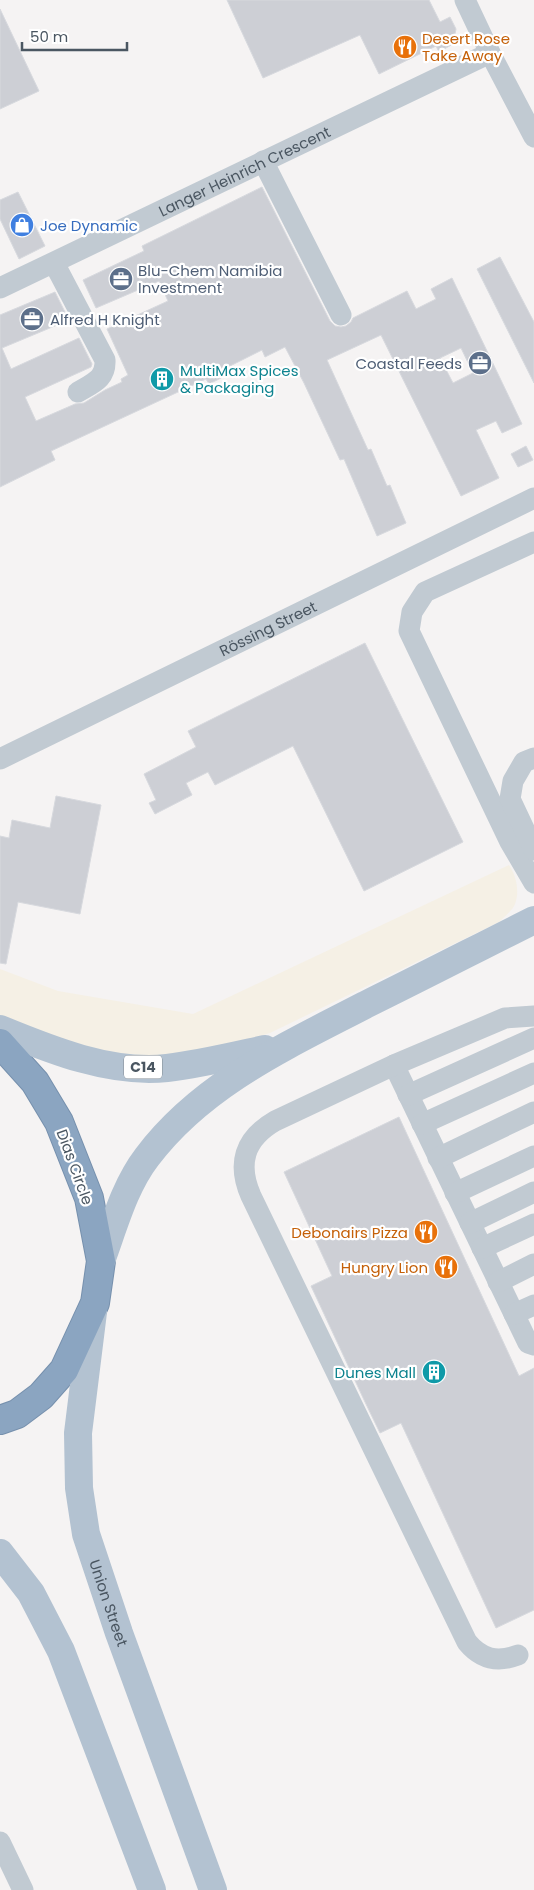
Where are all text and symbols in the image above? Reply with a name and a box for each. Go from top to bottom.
scale bar [22,20,128,52]
text: 50 m [30,26,68,47]
place label: Desert Rose Take Away [422,28,510,66]
restaurant icon: Desert Rose Take Away [392,34,418,60]
street label: Langer Heinrich Crescent [155,121,334,221]
shop icon: Joe Dynamic [9,212,35,238]
place label: Joe Dynamic [40,215,138,236]
place label: Blu-Chem Namibia Investment [138,260,282,298]
office icon: Blu-Chem Namibia Investment [108,266,134,292]
office icon: Alfred H Knight [19,306,45,332]
place label: Alfred H Knight [50,309,160,330]
office icon: Coastal Feeds [467,350,493,376]
place label: Coastal Feeds [355,353,462,374]
place label: MultiMax Spices & Packaging [180,360,299,398]
building icon: MultiMax Spices & Packaging [149,366,175,392]
street label: Rössing Street [216,595,320,661]
road number: C14 [124,1056,162,1078]
street label: Dias Circle [52,1126,98,1208]
restaurant icon: Debonairs Pizza [413,1219,439,1245]
place label: Debonairs Pizza [291,1222,408,1243]
restaurant icon: Hungry Lion [433,1254,459,1280]
place label: Hungry Lion [341,1257,428,1278]
building icon: Dunes Mall [421,1359,447,1385]
place label: Dunes Mall [335,1362,416,1383]
street label: Union Street [85,1556,134,1649]

